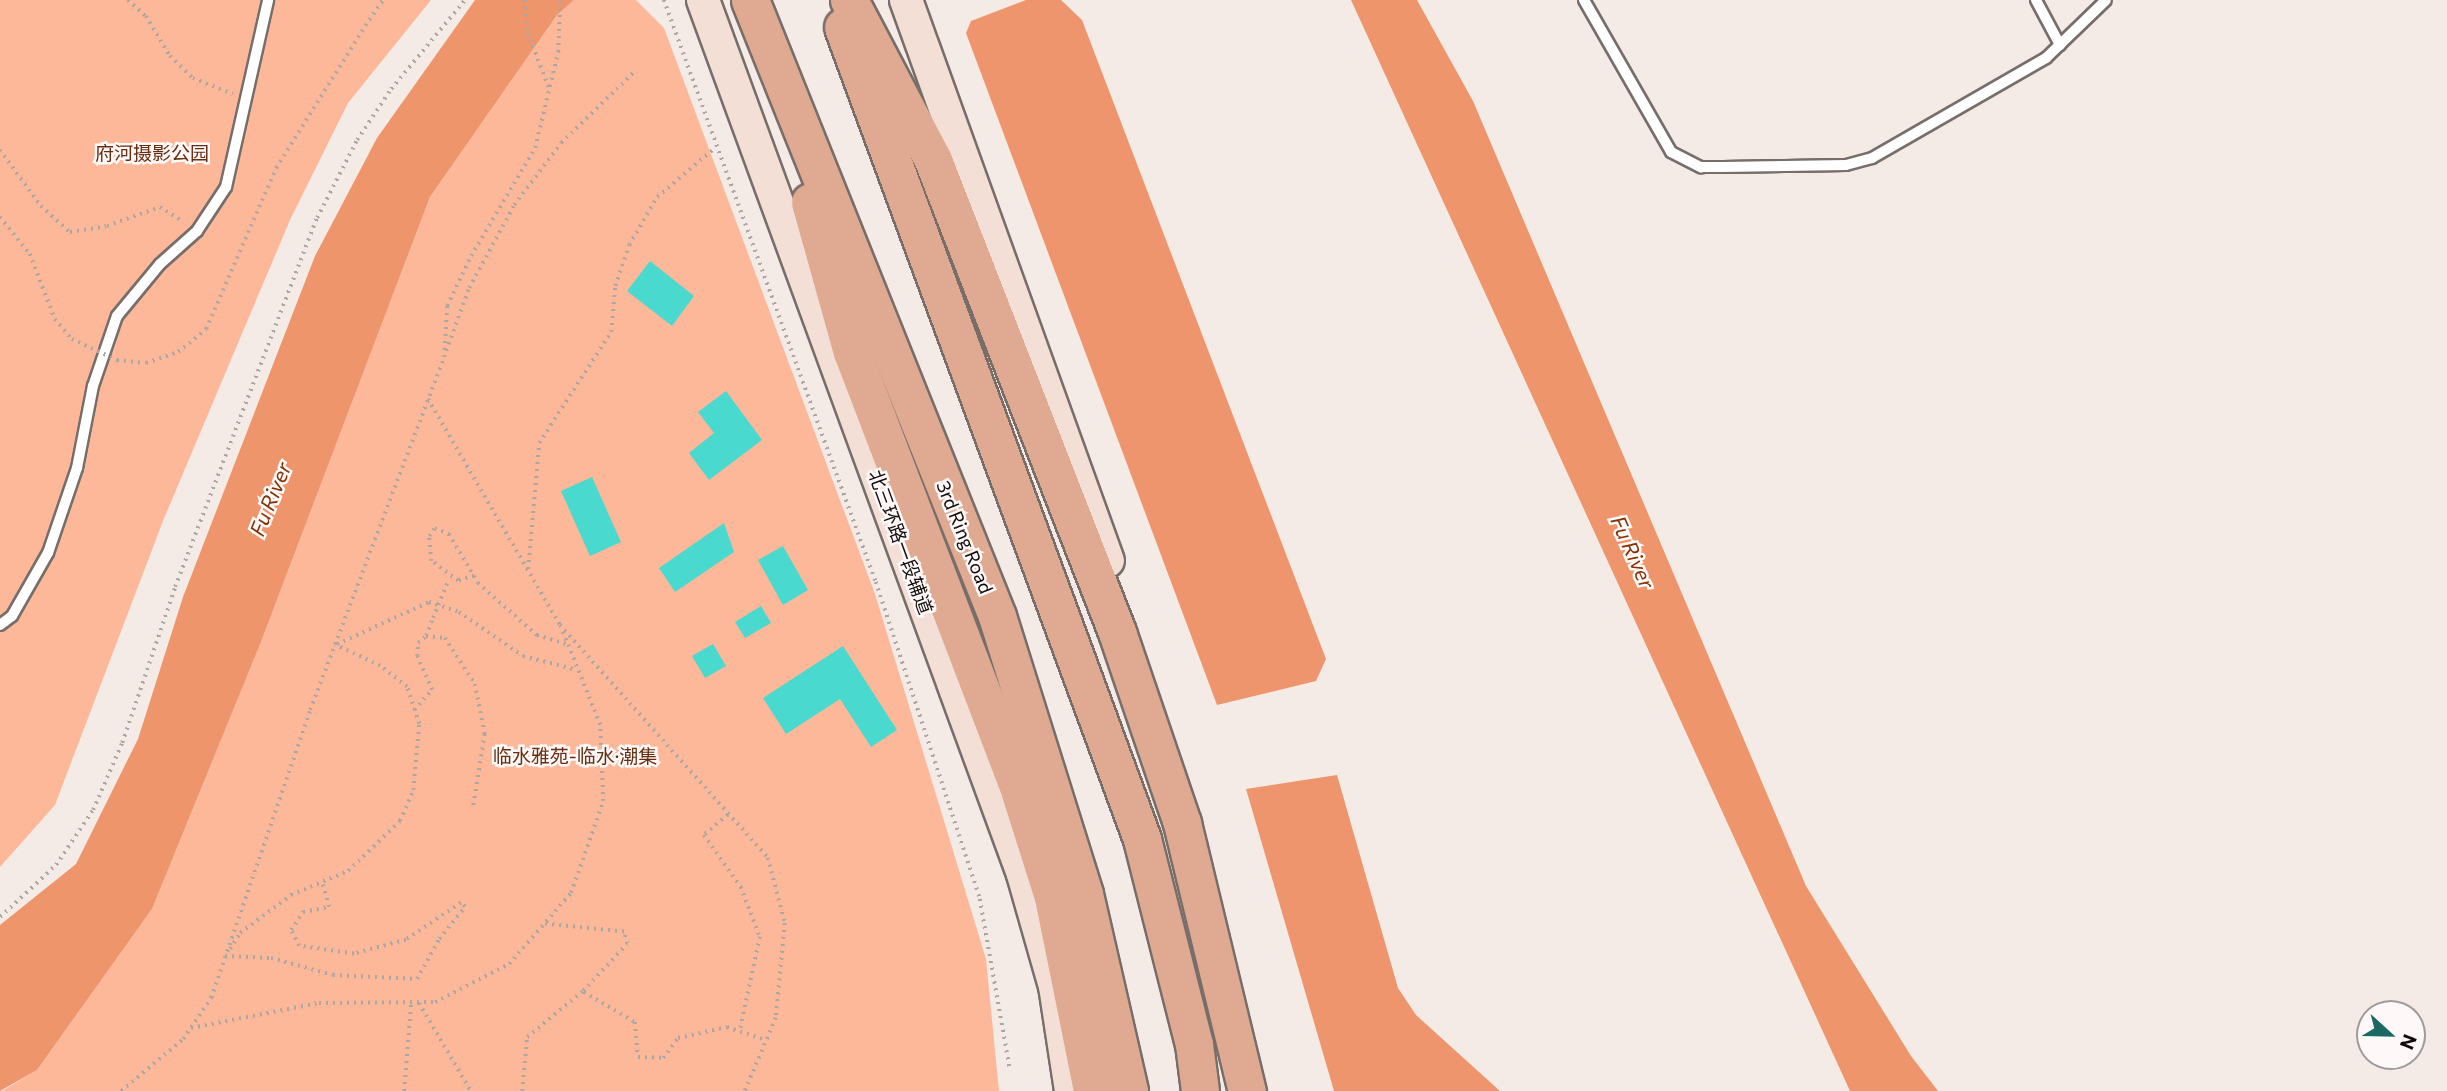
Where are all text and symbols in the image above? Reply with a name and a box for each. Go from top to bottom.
park label: 府河摄影公园 [95,142,209,164]
water label: Fu River [244,459,296,539]
street label: 北三环路一段辅道 [864,467,938,617]
street label: 3rd Ring Road [932,477,998,597]
water label: Fu River [1606,512,1660,592]
park label: 临水雅苑-临水·潮集 [493,745,657,767]
north arrow [2356,1000,2426,1070]
text: N [2396,1031,2422,1053]

